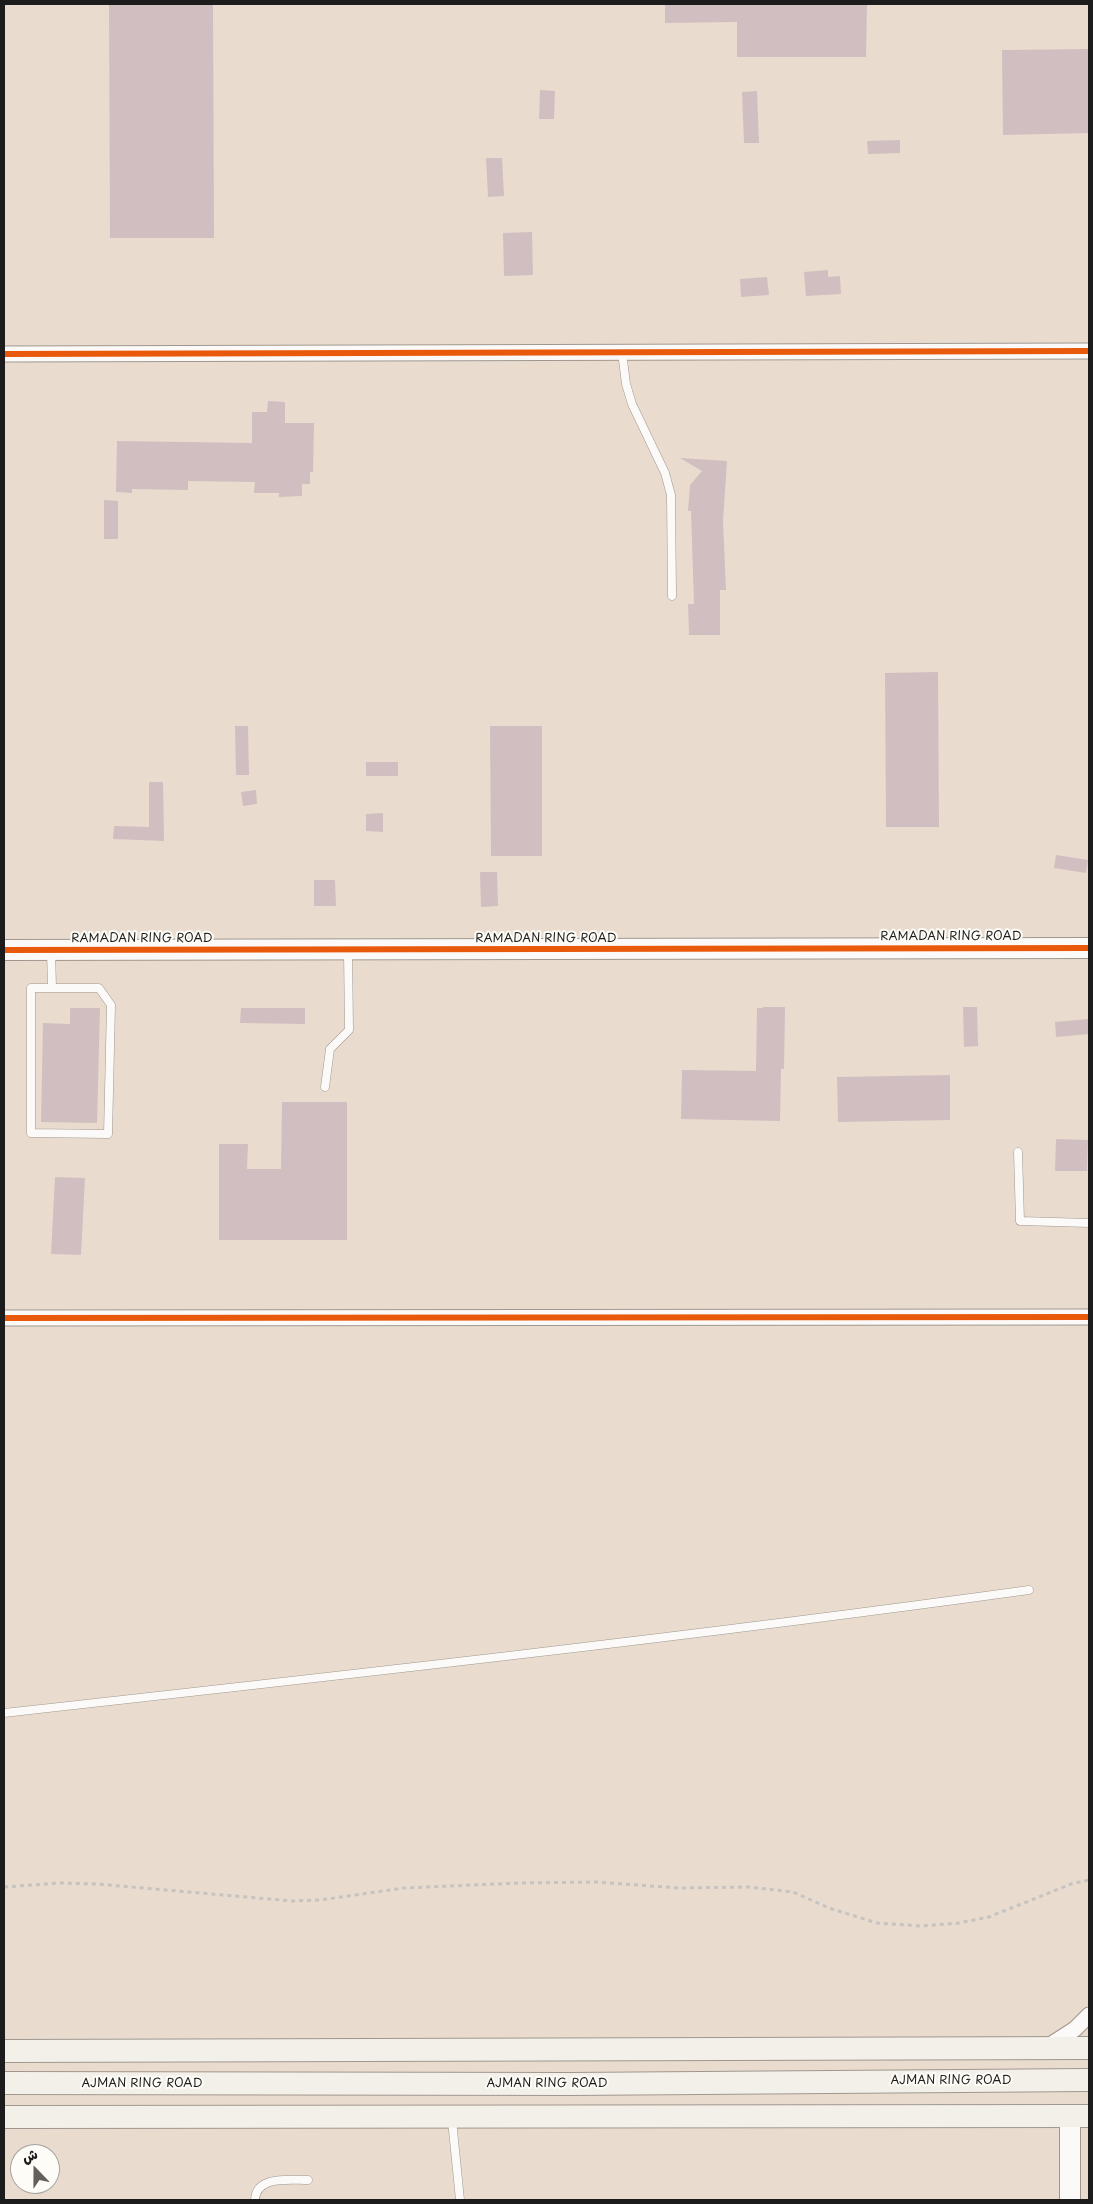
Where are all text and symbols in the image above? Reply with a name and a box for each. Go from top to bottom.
street label: RAMADAN RING ROAD [880,930,1022,944]
street label: RAMADAN RING ROAD [71,932,213,946]
street label: RAMADAN RING ROAD [475,932,617,946]
street label: AJMAN RING ROAD [890,2074,1012,2088]
street label: AJMAN RING ROAD [81,2077,203,2091]
street label: AJMAN RING ROAD [486,2077,608,2091]
text: ش [18,2143,41,2168]
north arrow [10,2144,60,2194]

